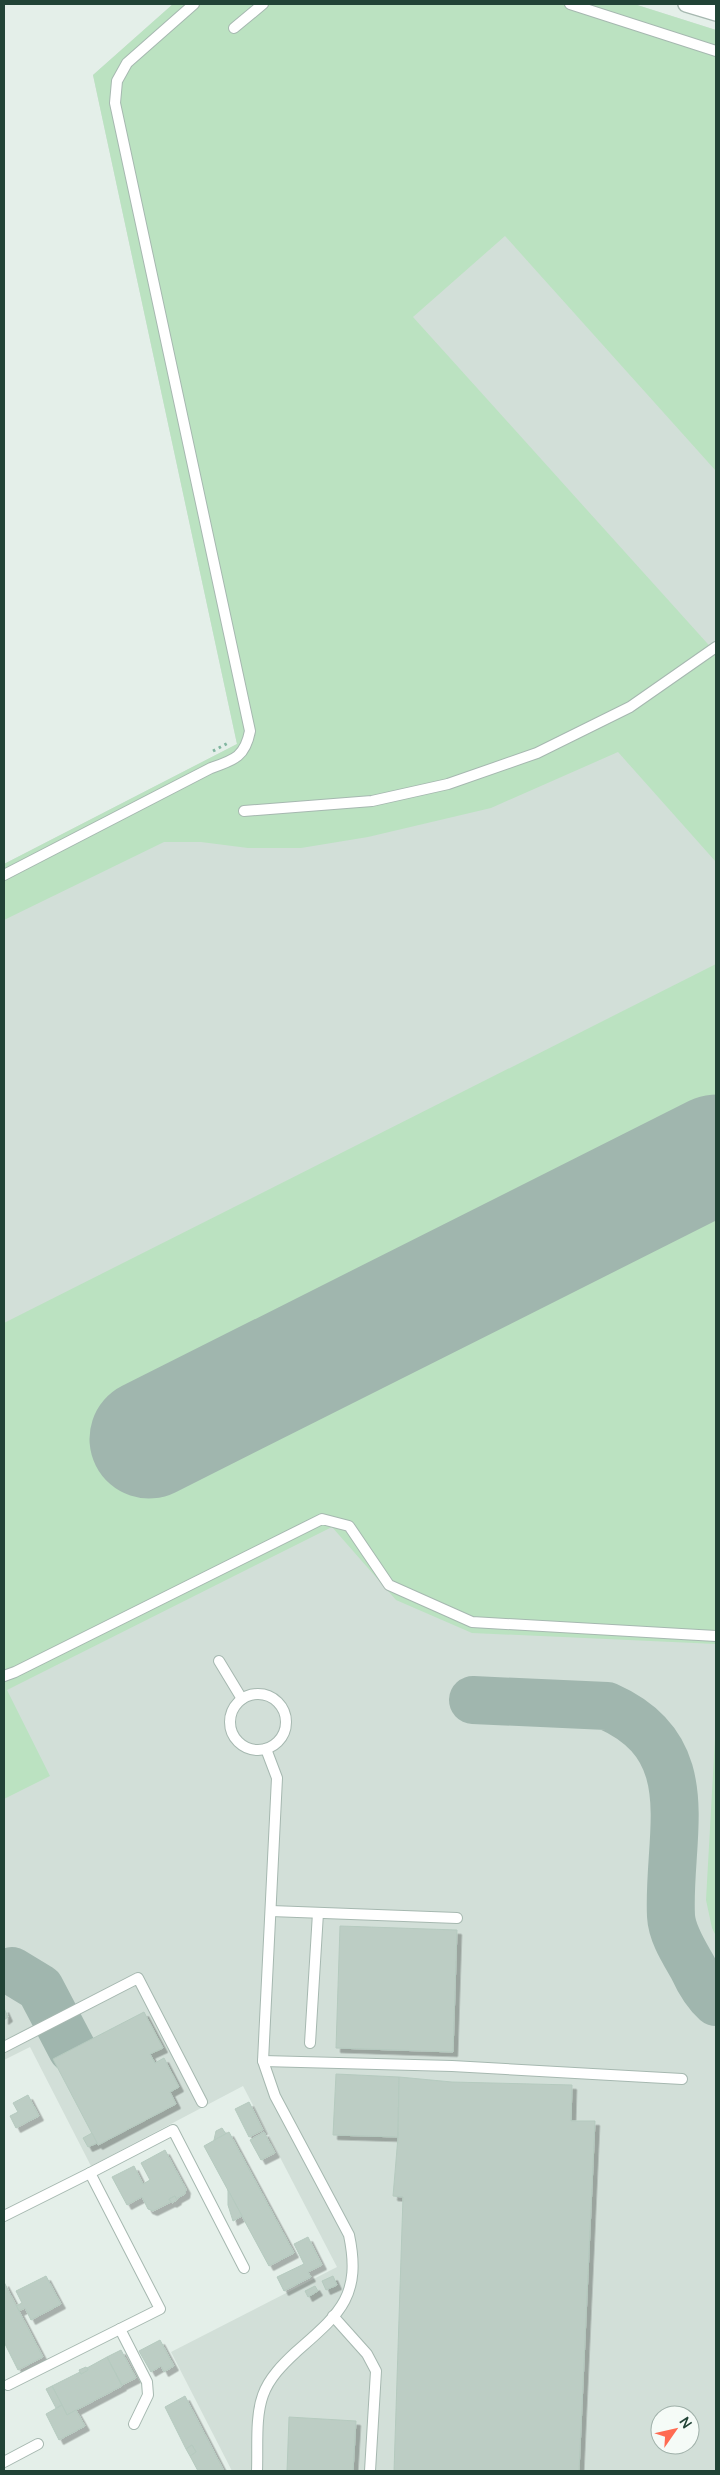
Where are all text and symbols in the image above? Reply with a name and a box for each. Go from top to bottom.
north arrow [650,2405,700,2455]
text: N [676,2413,697,2432]

